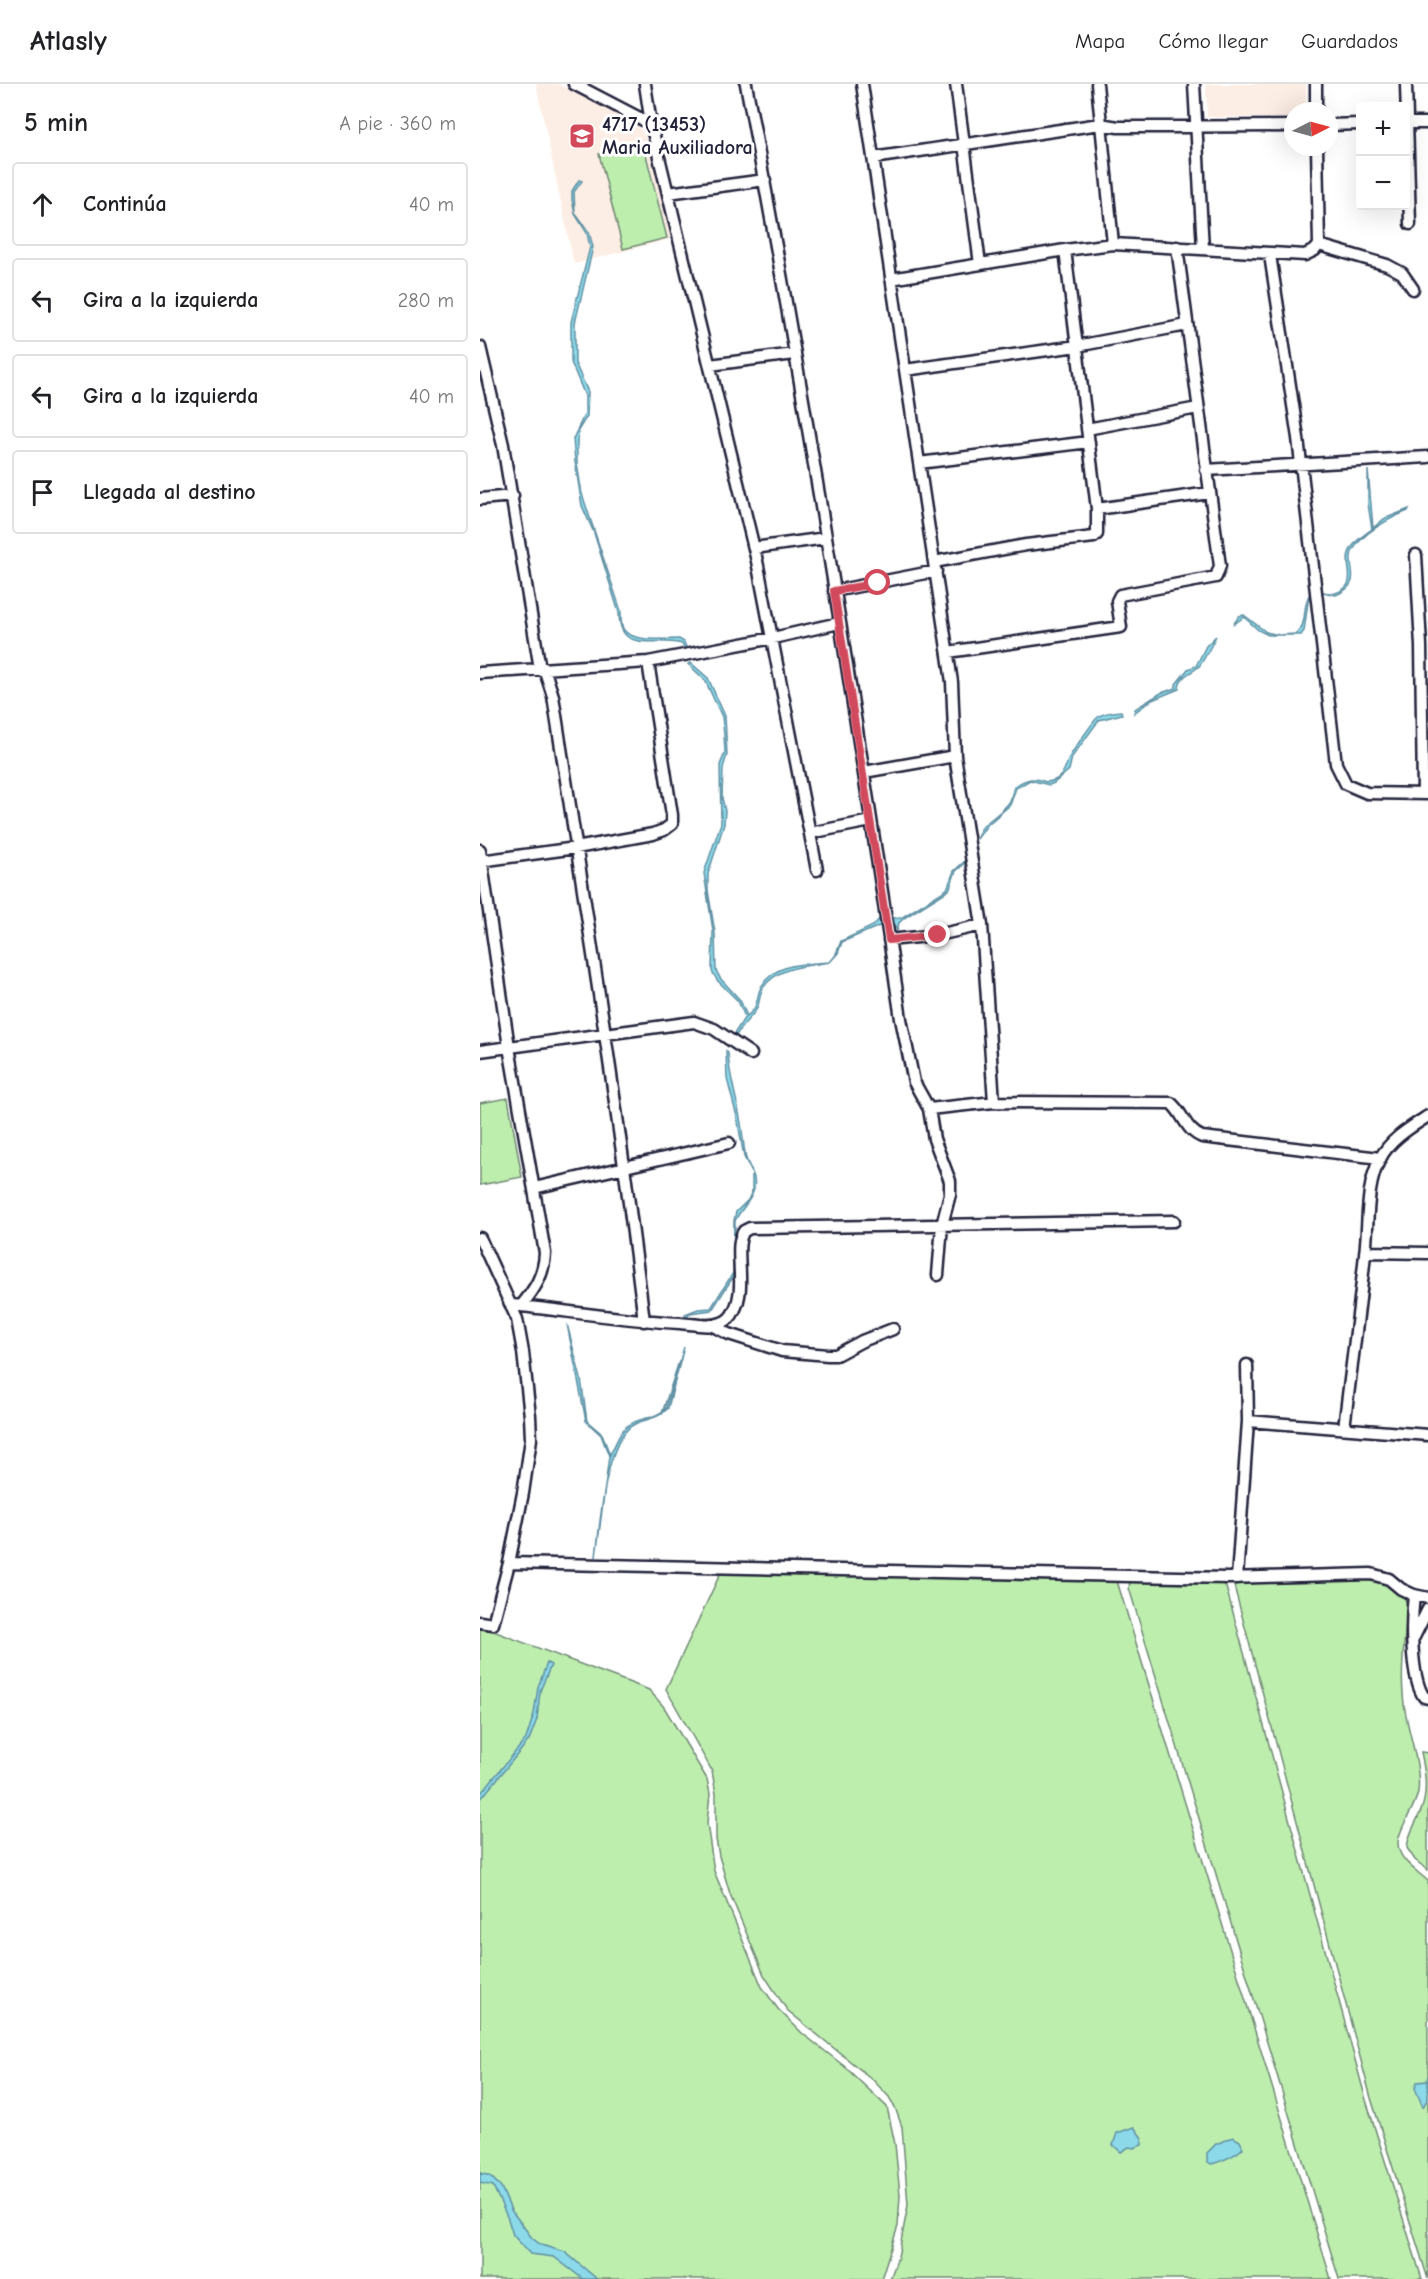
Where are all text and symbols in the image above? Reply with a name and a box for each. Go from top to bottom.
text: Atlasly [30,25,107,57]
text: Mapa [1075,29,1125,53]
text: Cómo llegar [1158,29,1268,53]
text: Guardados [1301,29,1398,53]
north arrow [1284,102,1338,156]
map controls [1356,102,1410,210]
button: + [1356,102,1410,156]
text: 5 min [24,108,88,138]
text: A pie · 360 m [339,112,456,135]
place label: 4717 (13453) Maria Auxiliadora [602,113,753,159]
school or university icon: 4717 (13453) Maria Auxiliadora [567,121,597,151]
button: − [1356,156,1410,210]
icon: ahead [26,188,59,221]
text: Continúa [83,191,167,217]
text: 40 m [409,193,454,216]
icon: left [26,284,59,317]
text: Gira a la izquierda [83,287,258,313]
text: 280 m [398,289,454,312]
icon: left [26,380,59,413]
text: Gira a la izquierda [83,383,258,409]
text: 40 m [409,385,454,408]
icon: arrive [26,476,59,509]
text: Llegada al destino [83,479,256,505]
route start [864,569,890,595]
route end [924,921,950,947]

